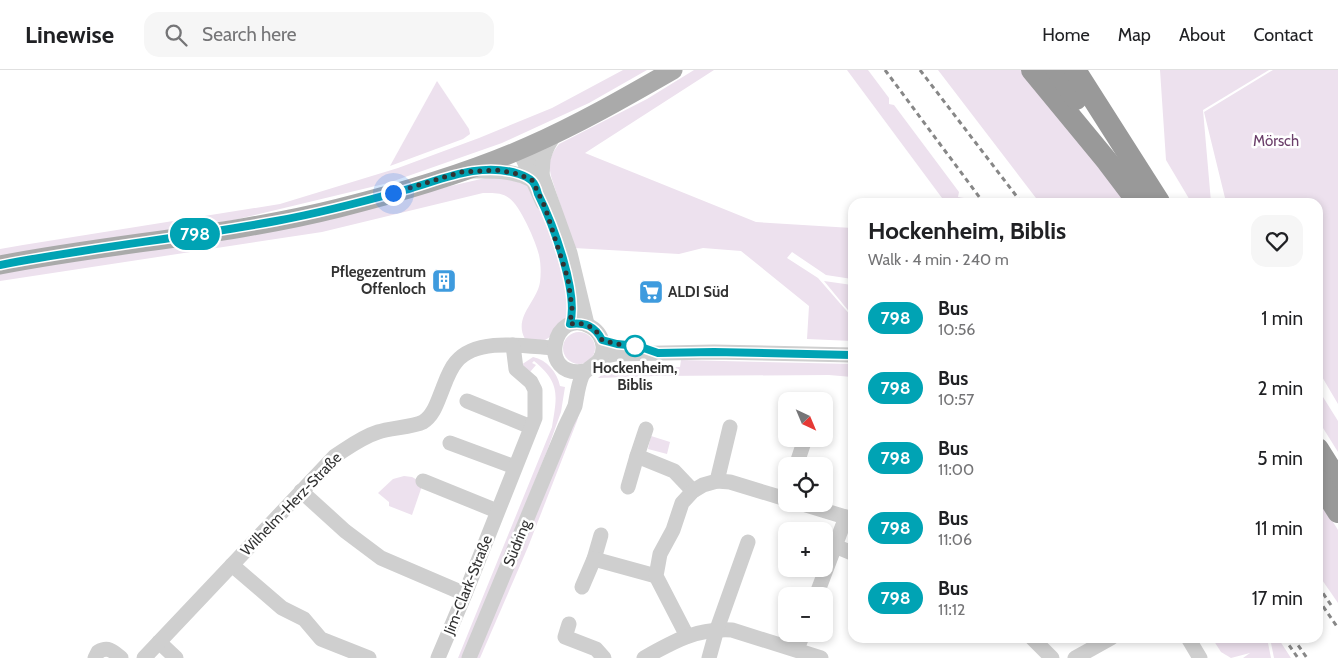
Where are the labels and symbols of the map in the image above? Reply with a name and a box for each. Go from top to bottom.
park label: Mörsch [1253,132,1299,150]
your location [381,181,406,206]
line badge: 798 [166,218,224,250]
place label: Pflegezentrum Offenloch [331,263,426,298]
building icon: Pflegezentrum Offenloch [431,268,457,294]
supermarket icon: ALDI Süd [638,279,664,305]
place label: ALDI Süd [668,283,729,301]
marker: Hockenheim, Biblis [624,335,646,357]
place label: Hockenheim, Biblis [592,359,678,394]
north arrow [778,392,832,448]
street label: Wilhelm-Herz-Straße [237,448,345,560]
street label: Südring [500,517,535,569]
street label: Jim-Clark-Straße [440,532,496,638]

